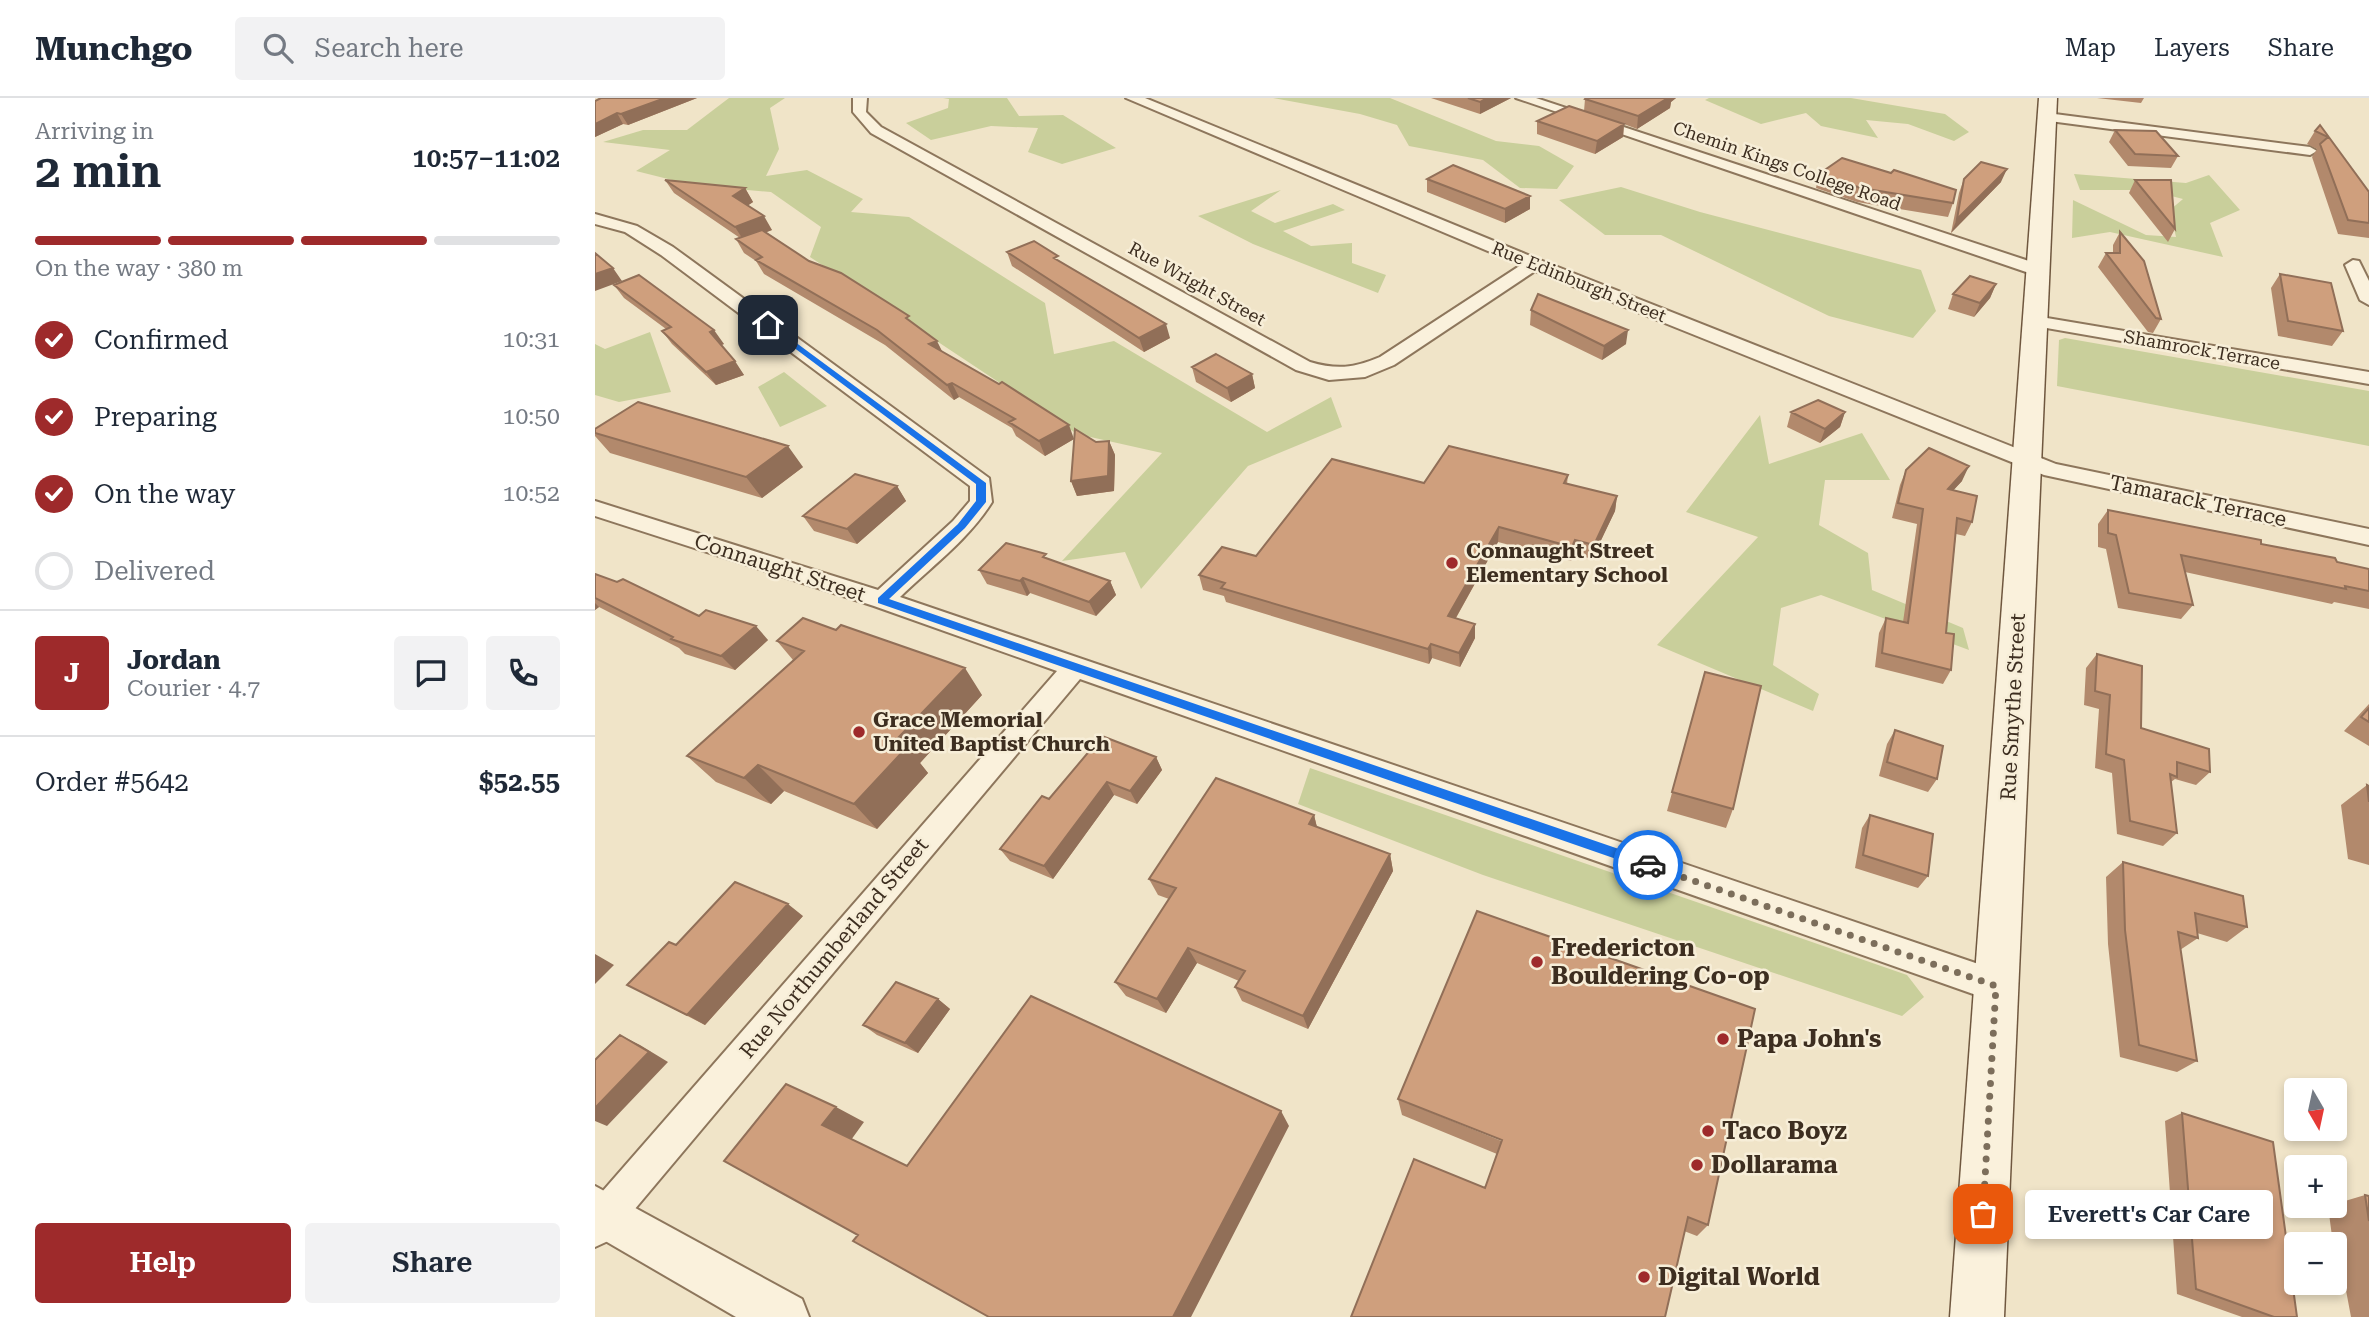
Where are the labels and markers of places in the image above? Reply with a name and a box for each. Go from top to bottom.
pin [738,295,798,355]
place label: Connaught Street Elementary School [1466,539,1668,587]
marker: Connaught Street Elementary School [1444,555,1460,571]
place label: Grace Memorial United Baptist Church [873,708,1110,756]
marker: Grace Memorial United Baptist Church [851,724,867,740]
place label: Fredericton Bouldering Co-op [1551,934,1770,990]
marker: Fredericton Bouldering Co-op [1529,954,1545,970]
place label: Papa John's [1737,1025,1881,1053]
marker: Papa John's [1715,1031,1731,1047]
place label: Taco Boyz [1722,1117,1847,1145]
marker: Taco Boyz [1700,1123,1716,1139]
place label: Dollarama [1711,1151,1838,1179]
marker: Dollarama [1689,1157,1705,1173]
pin [1953,1184,2013,1244]
callout: Everett's Car Care [2025,1190,2273,1238]
place label: Digital World [1658,1263,1820,1291]
marker: Digital World [1636,1269,1652,1285]

